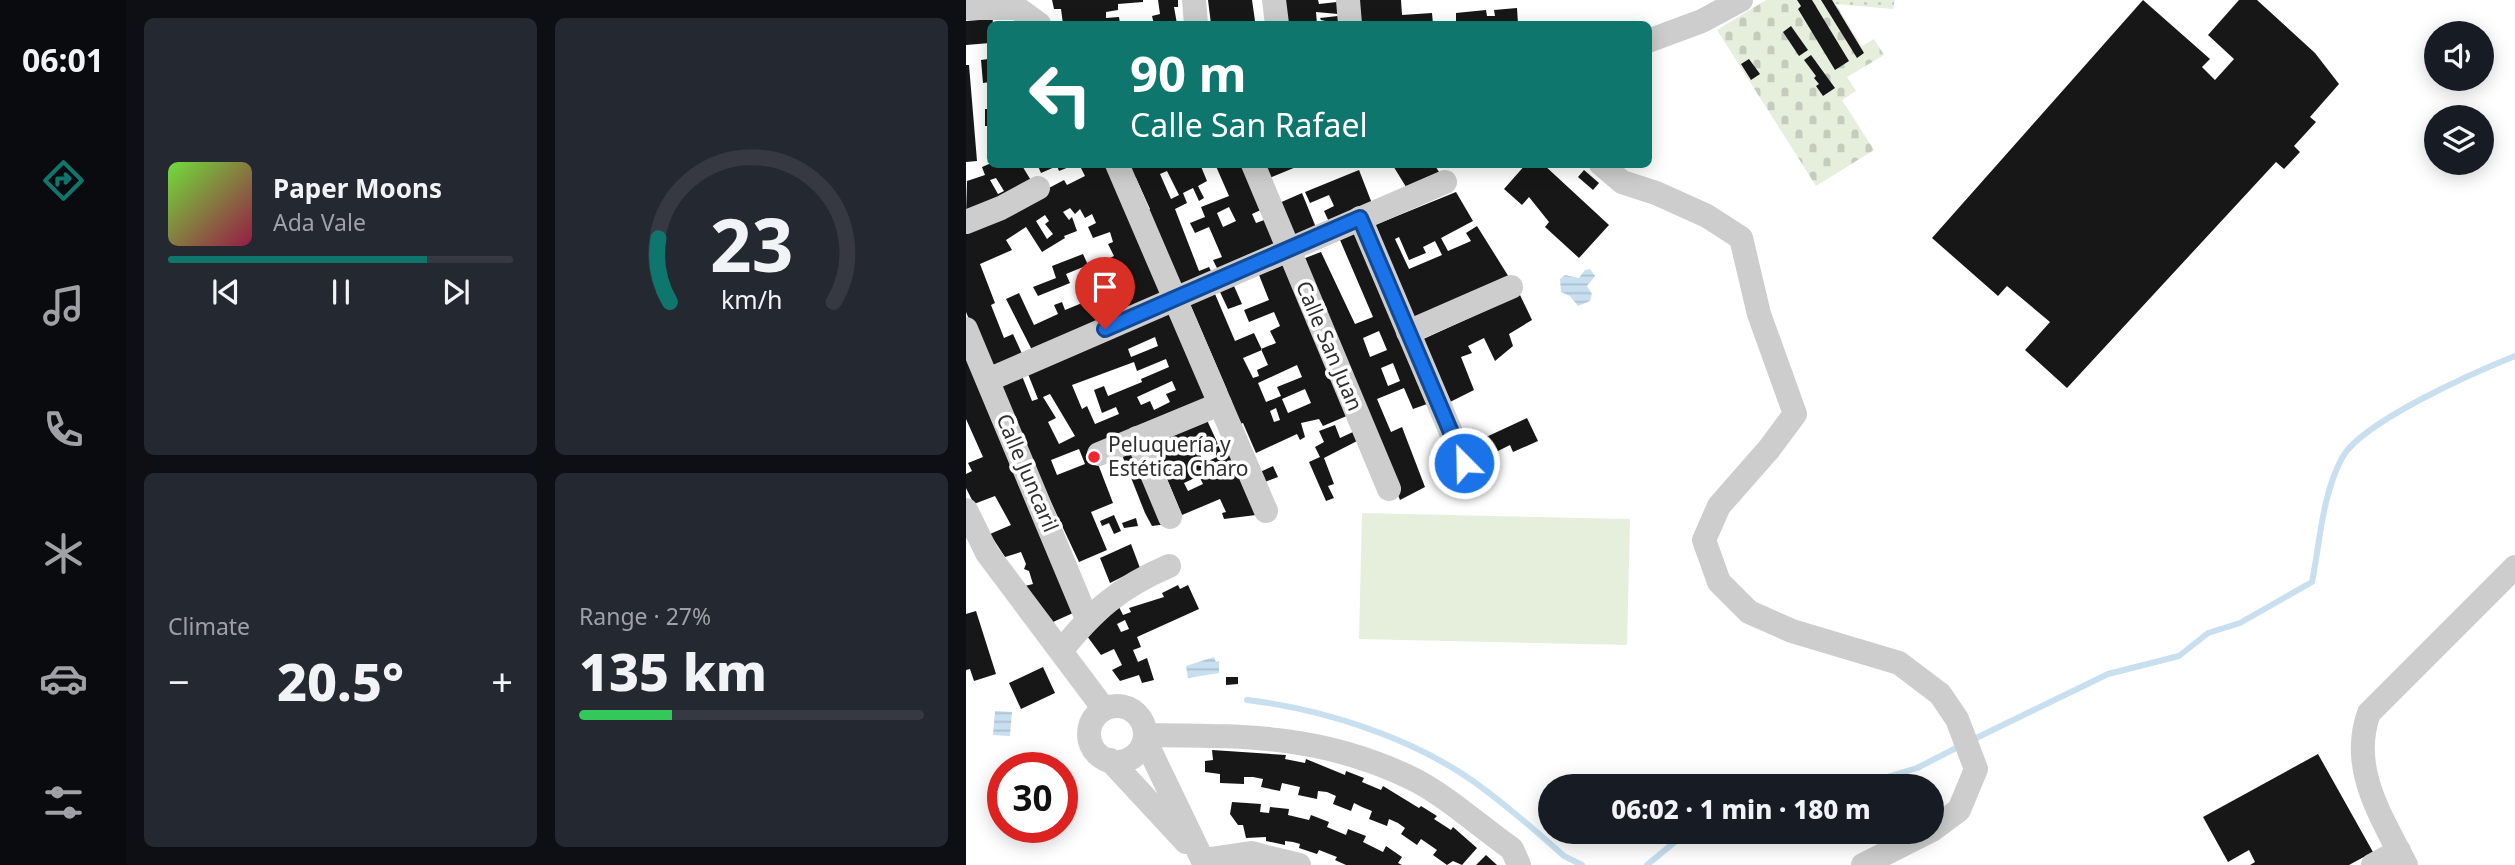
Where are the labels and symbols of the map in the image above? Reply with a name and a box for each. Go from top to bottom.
pin [1075,257,1135,329]
street label: Calle San Juan [1290,276,1370,415]
street label: Calle Juncaril [990,409,1065,536]
position arrow [1427,426,1501,500]
place label: Peluquería y Estética Charo [1108,430,1248,482]
marker: Peluquería y Estética Charo [1086,449,1102,465]
speed limit sign: 30 [987,752,1078,843]

